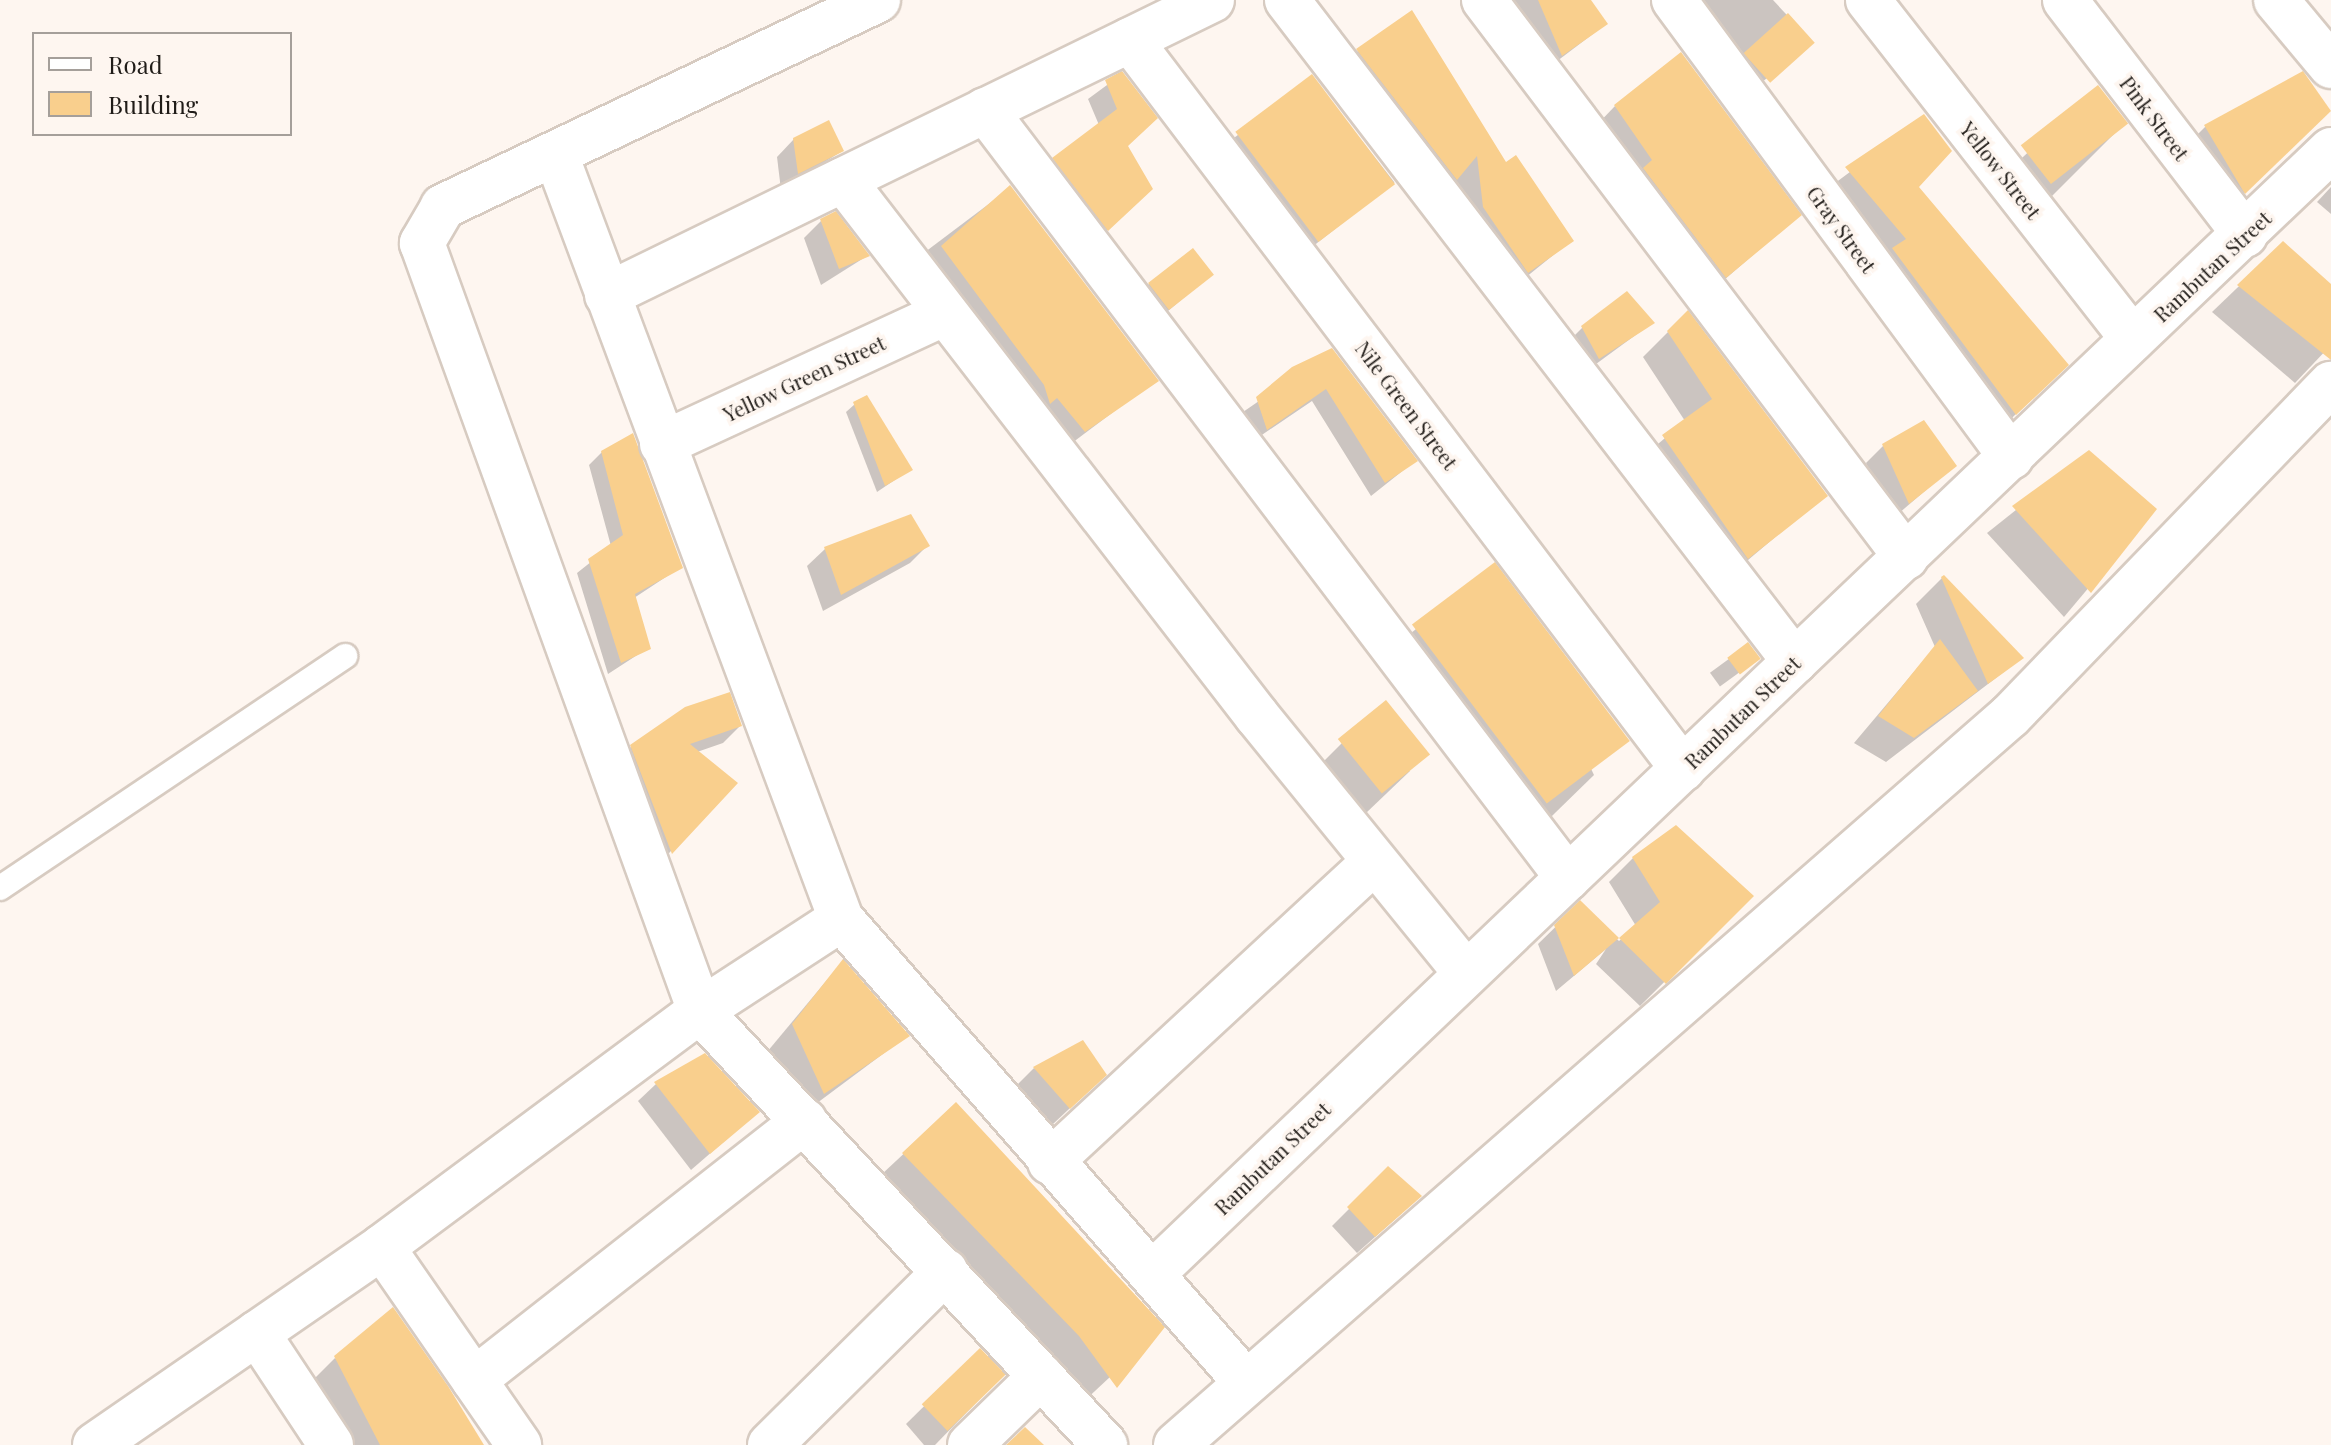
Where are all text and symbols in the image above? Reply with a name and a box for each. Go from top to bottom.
legend [32,32,292,136]
text: Road [108,48,163,80]
street label: Pink Street [2116,71,2194,165]
text: Building [108,88,198,120]
street label: Yellow Street [1956,117,2046,223]
street label: Gray Street [1802,181,1882,277]
street label: Rambutan Street [2149,206,2275,326]
street label: Yellow Green Street [719,330,889,426]
street label: Nile Green Street [1351,336,1463,474]
street label: Rambutan Street [1679,651,1805,773]
street label: Rambutan Street [1209,1097,1335,1219]

